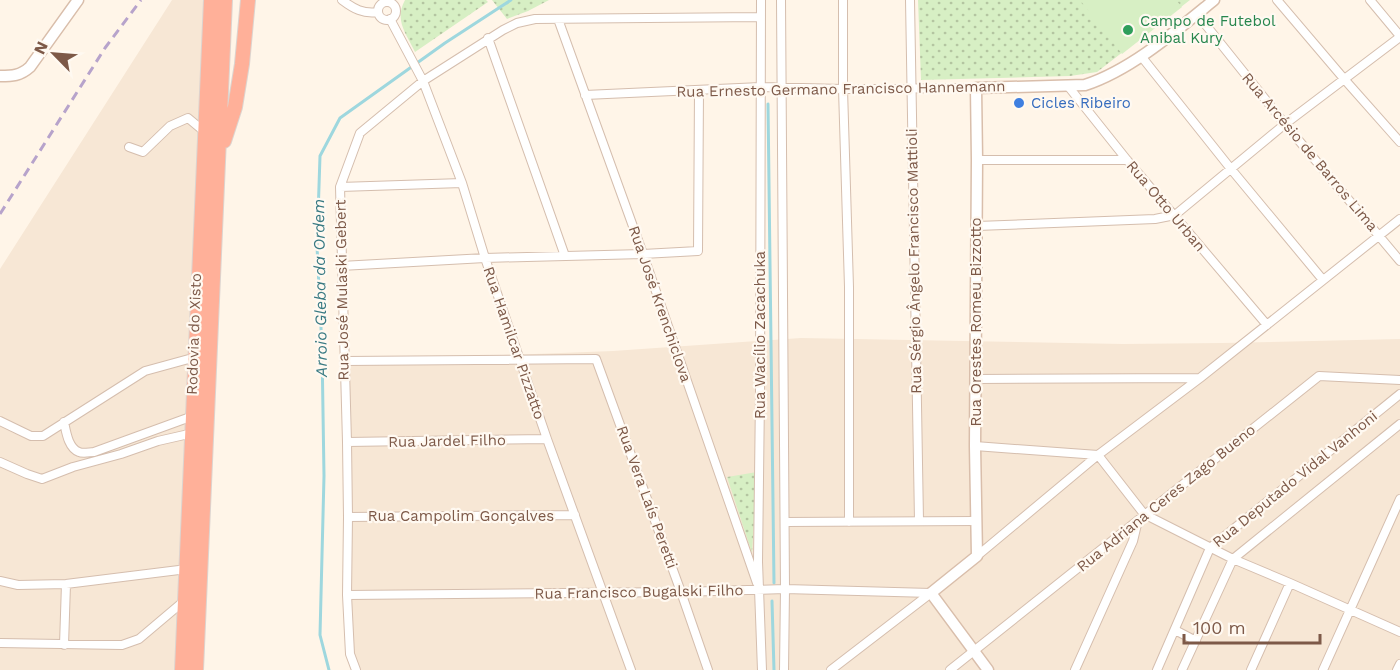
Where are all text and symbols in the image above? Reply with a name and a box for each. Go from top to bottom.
place label: Campo de Futebol Anibal Kury [1140,12,1276,47]
marker: Campo de Futebol Anibal Kury [1121,23,1135,37]
north arrow [24,24,84,84]
text: N [30,38,52,57]
street label: Rua Arcésio de Barros Lima [1238,69,1382,235]
street label: Rua Ernesto Germano Francisco Hannemann [676,77,1006,101]
place label: Cicles Ribeiro [1031,94,1131,112]
marker: Cicles Ribeiro [1012,96,1026,110]
street label: Rua Sérgio Ângelo Francisco Mattioli [903,128,925,394]
street label: Rua Otto Urban [1123,157,1209,255]
water label: Arroio Gleba da Ordem [309,199,331,378]
street label: Rua José Mulaski Gebert [331,199,353,381]
street label: Rua Orestes Romeu Bizzotto [967,217,985,427]
street label: Rua José Krenchiclova [625,223,695,385]
street label: Rua Wacílio Zacachuka [751,251,769,419]
street label: Rua Hamilcar Pizzatto [479,264,549,422]
street label: Rodovia do Xisto [183,273,205,395]
street label: Rua Deputado Vidal Vanhoni [1209,407,1381,551]
street label: Rua Adriana Ceres Zago Bueno [1073,420,1259,576]
street label: Rua Vera Laís Peretti [613,423,681,571]
street label: Rua Jardel Filho [388,431,506,451]
street label: Rua Campolim Gonçalves [368,507,554,525]
street label: Rua Francisco Bugalski Filho [534,581,744,603]
scale bar [1184,607,1320,645]
text: 100 m [1193,617,1246,638]

